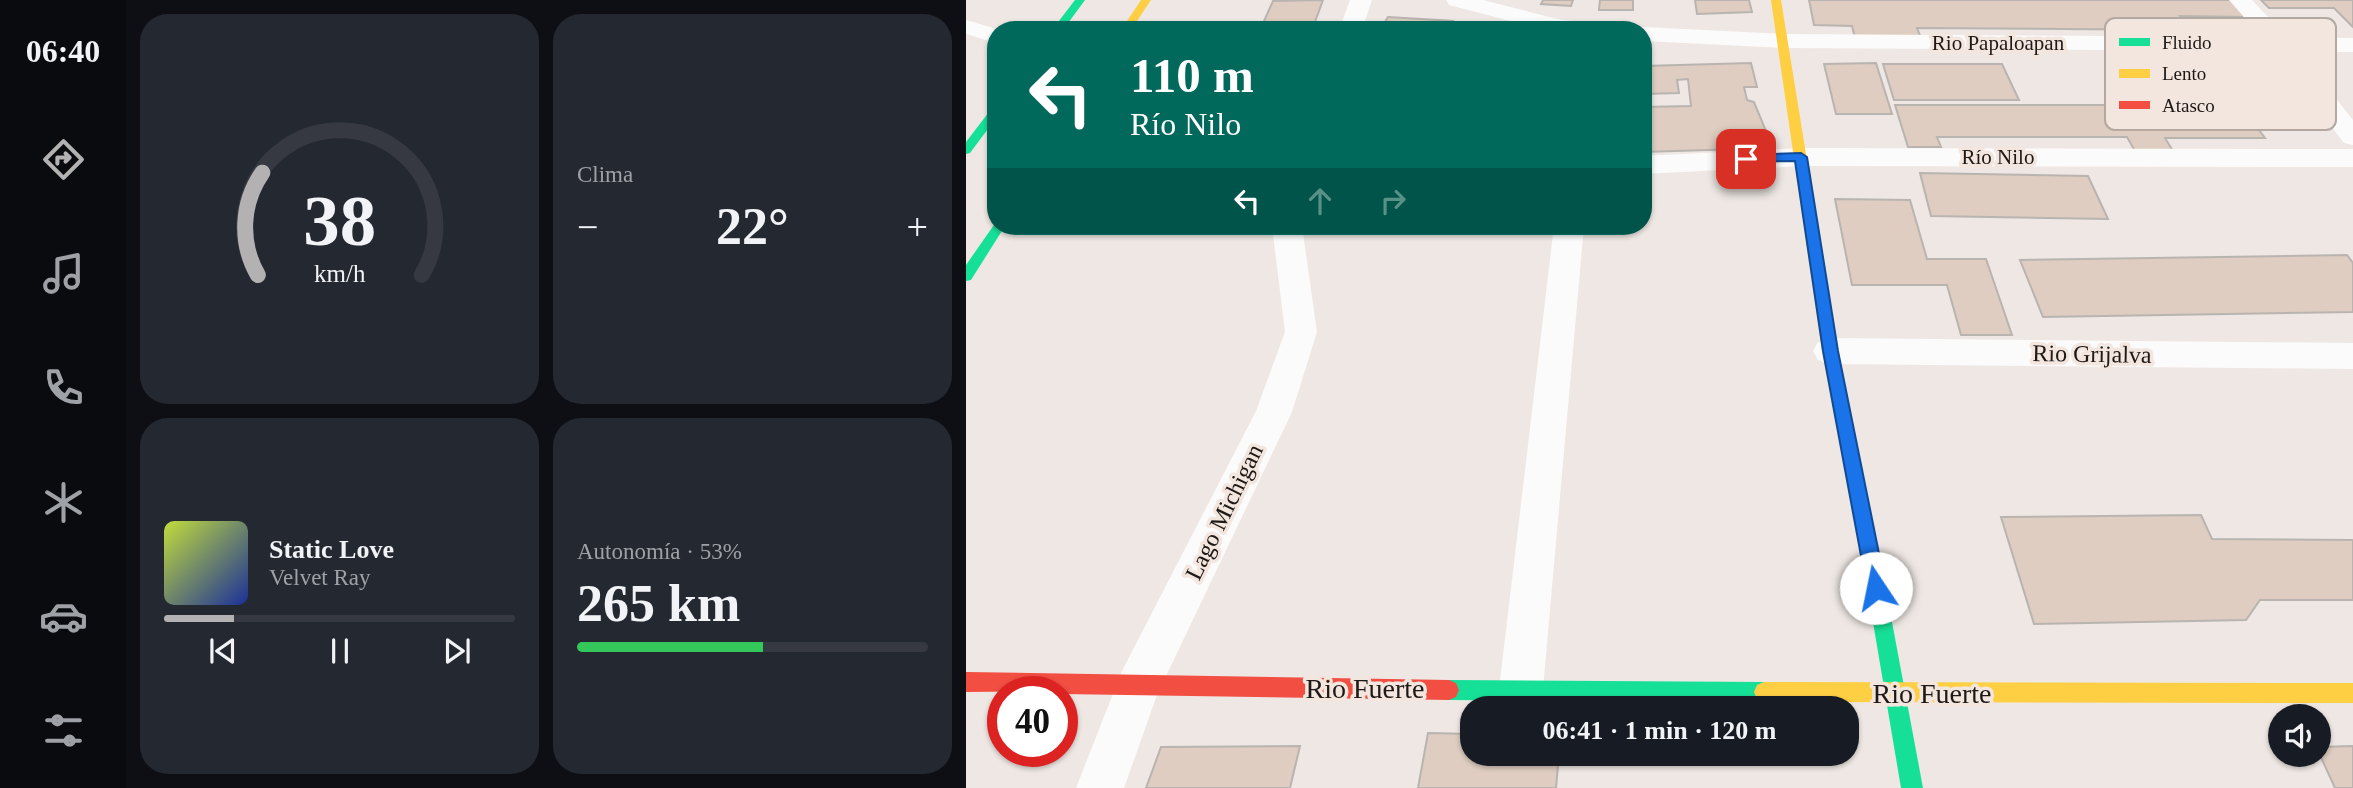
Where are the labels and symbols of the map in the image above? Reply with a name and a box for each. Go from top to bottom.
legend [2105,18,2336,130]
street label: Rio Papaloapan [1932,31,2065,55]
text: Fluido [2162,32,2212,53]
text: Lento [2162,63,2206,84]
text: Atasco [2162,95,2215,116]
pin [1716,129,1776,189]
street label: Río Nilo [1962,145,2034,169]
street label: Rio Grijalva [2032,340,2152,368]
street label: Lago Michigan [1180,440,1268,584]
position arrow [1839,551,1913,625]
street label: Rio Fuerte [1306,673,1425,704]
speed limit sign: 40 [987,676,1078,767]
street label: Rio Fuerte [1873,678,1992,709]

